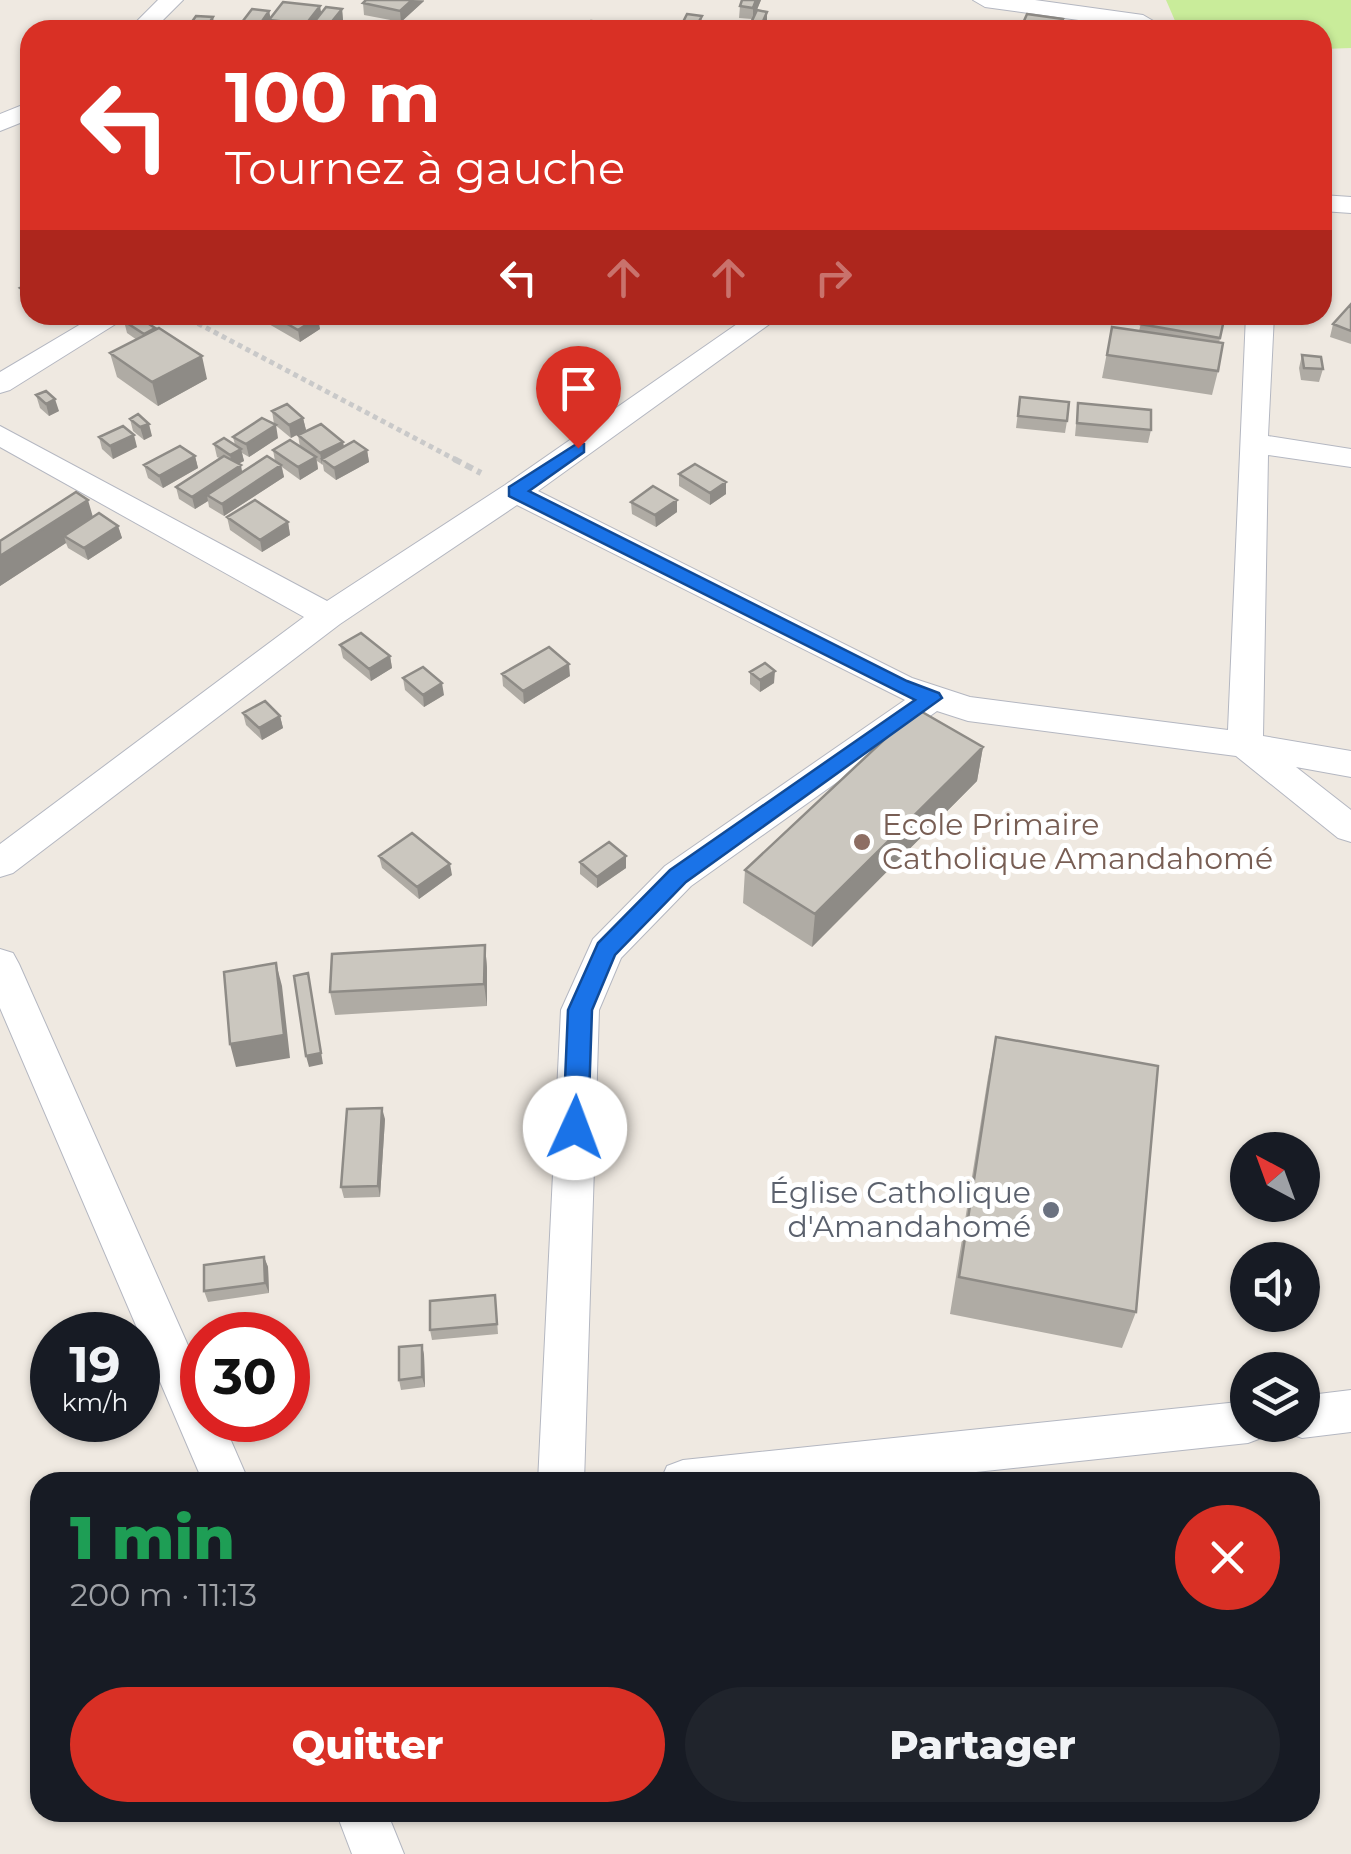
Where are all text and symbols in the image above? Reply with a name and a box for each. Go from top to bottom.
text: 100 m [225,54,441,140]
icon: left [60,60,190,190]
text: Tournez à gauche [225,140,625,195]
icon: left [491,250,546,305]
icon: ahead [596,250,651,305]
icon: ahead [701,250,756,305]
icon: right [806,250,861,305]
pin [536,346,621,449]
icon: arrive [551,361,606,416]
place label: Ecole Primaire Catholique Amandahomé [882,806,1273,877]
marker: Ecole Primaire Catholique Amandahomé [851,831,873,853]
position arrow [523,1076,627,1180]
north arrow [1230,1132,1320,1222]
map controls [1230,1132,1320,1442]
place label: Église Catholique d'Amandahomé [769,1174,1031,1245]
marker: Église Catholique d'Amandahomé [1040,1199,1062,1221]
button: sound [1230,1242,1320,1332]
speed limit sign: 30 [180,1312,310,1442]
text: 19 [69,1334,121,1395]
button: layers [1230,1352,1320,1442]
text: km/h [62,1387,128,1417]
text: 1 min [70,1501,235,1574]
button: close [1175,1505,1280,1610]
text: 200 m · 11:13 [70,1575,257,1614]
button: Quitter [70,1687,665,1802]
button: Partager [685,1687,1280,1802]

